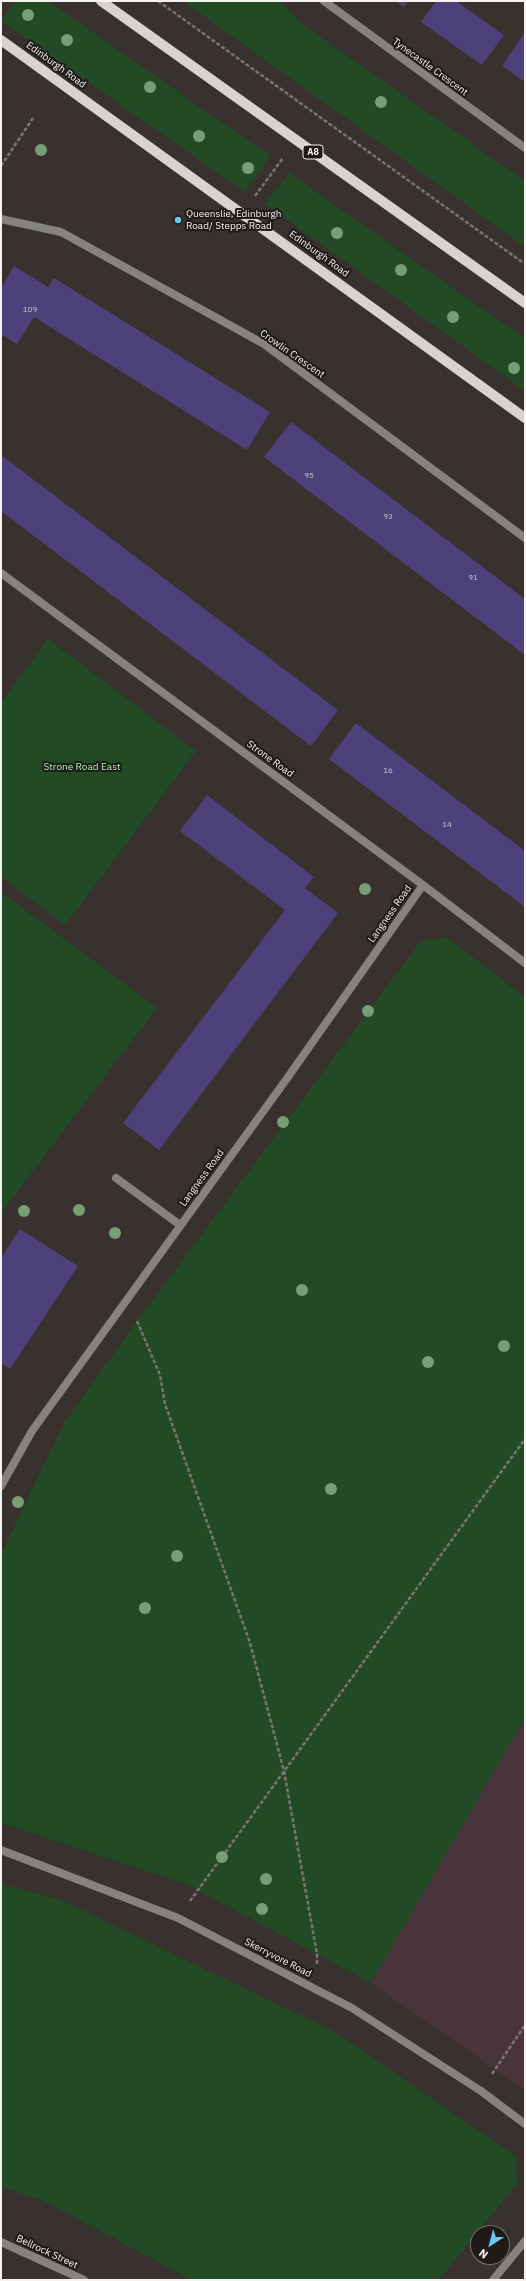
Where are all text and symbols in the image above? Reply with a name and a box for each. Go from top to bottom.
street label: Tynecastle Crescent [390,36,470,98]
street label: Edinburgh Road [24,39,88,91]
road number: A8 [303,145,323,159]
place label: Queenslie, Edinburgh Road/ Stepps Road [186,208,281,232]
marker: Queenslie, Edinburgh Road/ Stepps Road [173,215,183,225]
street label: Edinburgh Road [287,228,351,280]
house number: 109 [23,305,37,315]
street label: Crowlin Crescent [257,327,327,381]
house number: 95 [304,471,314,481]
house number: 93 [383,512,393,522]
house number: 91 [468,573,478,583]
street label: Strone Road [244,738,296,780]
park label: Strone Road East [44,761,120,773]
house number: 16 [383,766,393,776]
house number: 14 [442,820,452,830]
street label: Langness Road [366,883,414,945]
street label: Langness Road [177,1147,227,1209]
street label: Skerryvore Road [242,1936,314,1980]
north arrow [470,2225,510,2265]
street label: Bellrock Street [14,2232,80,2272]
text: N [476,2246,491,2262]

